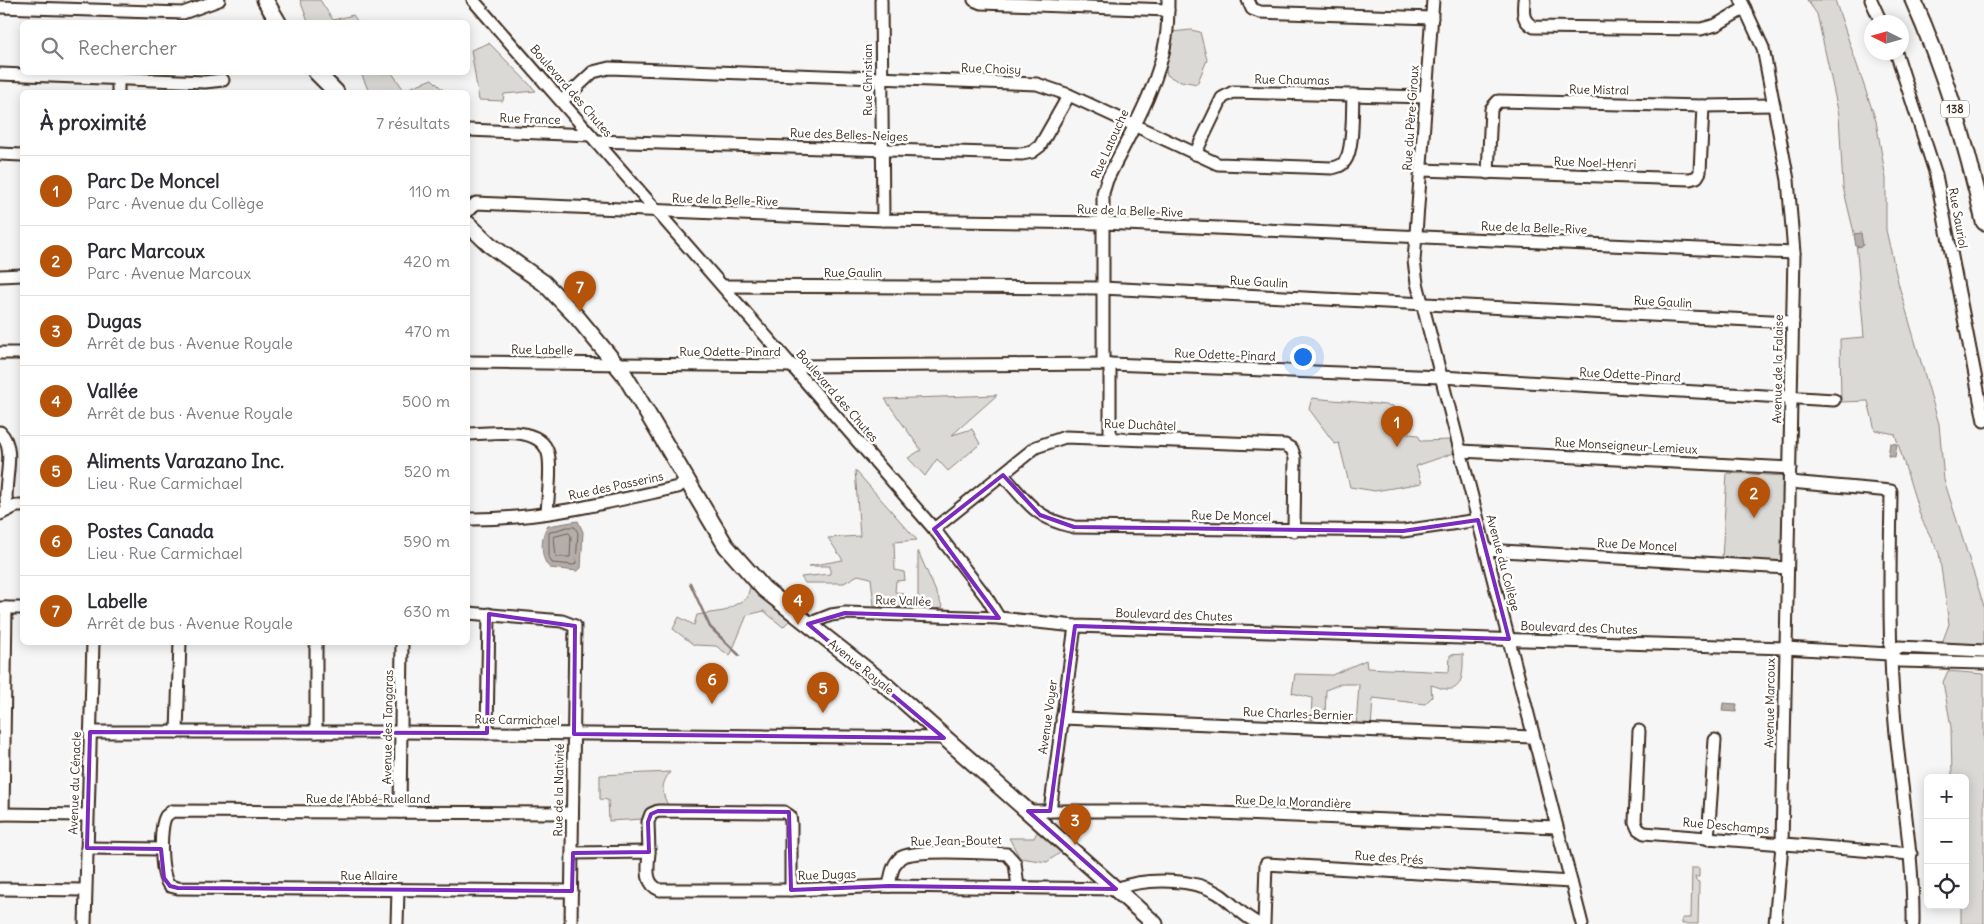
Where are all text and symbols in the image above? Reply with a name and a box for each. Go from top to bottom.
north arrow [1864,15,1909,60]
search box [20,20,470,75]
icon: search [38,34,66,62]
text: Rechercher [78,36,177,60]
street label: Boulevard des Chutes [527,41,616,140]
street label: Rue Christian [860,44,875,116]
street label: Rue Choisy [961,60,1021,77]
street label: Rue du Père-Giroux [1399,65,1422,171]
street label: Rue Chaumas [1254,71,1330,88]
street label: Rue Mistral [1569,81,1629,98]
road number: 138 [1941,100,1969,118]
street label: Rue Latouche [1088,107,1132,181]
text: À proximité [40,109,147,136]
street label: Rue France [499,110,561,127]
text: 7 résultats [376,113,450,133]
street label: Rue des Belles-Neiges [790,125,908,144]
street label: Rue Noel-Henri [1553,154,1637,171]
text: Parc De Moncel [87,169,220,193]
text: 1 [53,181,59,201]
text: 110 m [409,181,450,201]
street label: Rue Sauriol [1946,186,1971,249]
street label: Rue de la Belle-Rive [672,190,778,209]
text: Parc · Avenue du Collège [87,193,264,213]
street label: Rue de la Belle-Rive [1077,201,1183,220]
street label: Rue de la Belle-Rive [1481,218,1587,237]
text: Parc Marcoux [87,239,205,263]
text: 2 [52,251,60,271]
text: 420 m [404,251,450,271]
text: Parc · Avenue Marcoux [87,263,251,283]
street label: Rue Gaulin [824,265,882,280]
pin: 7 [564,271,596,312]
street label: Rue Gaulin [1229,272,1289,291]
street label: Rue Gaulin [1633,292,1693,311]
text: Dugas [87,309,142,333]
street label: Avenue de la Falaise [1769,314,1786,424]
text: 3 [51,321,61,341]
text: 470 m [405,321,450,341]
text: Arrêt de bus · Avenue Royale [87,333,293,353]
street label: Rue Labelle [511,341,573,358]
street label: Rue Odette-Pinard [679,344,781,359]
your location [1290,344,1316,370]
street label: Rue Odette-Pinard [1174,345,1276,364]
street label: Boulevard des Chutes [793,346,882,445]
street label: Rue Odette-Pinard [1579,364,1681,385]
text: Vallée [87,379,138,403]
text: 4 [51,391,61,411]
text: 500 m [402,391,450,411]
text: Arrêt de bus · Avenue Royale [87,403,293,423]
pin: 1 [1381,406,1413,447]
street label: Rue Duchâtel [1104,416,1176,433]
street label: Rue Monseigneur-Lemieux [1554,434,1698,457]
text: Aliments Varazano Inc. [87,449,284,473]
text: 5 [51,461,61,481]
text: 520 m [404,461,450,481]
street label: Rue des Passerins [567,468,665,503]
text: Lieu · Rue Carmichael [87,473,243,493]
pin: 2 [1738,477,1770,518]
street label: Rue De Moncel [1191,507,1271,524]
street label: Avenue du Collège [1483,513,1524,613]
text: Postes Canada [87,519,214,543]
text: 6 [51,531,61,551]
text: 590 m [403,531,450,551]
street label: Rue De Moncel [1597,535,1677,554]
text: Lieu · Rue Carmichael [87,543,243,563]
pin: 4 [782,584,814,625]
text: Labelle [87,589,148,613]
street label: Rue Vallée [875,592,931,609]
text: 7 [52,601,60,621]
text: 630 m [403,601,450,621]
street label: Boulevard des Chutes [1115,605,1233,624]
text: Arrêt de bus · Avenue Royale [87,613,293,633]
street label: Boulevard des Chutes [1520,618,1638,637]
street label: Avenue Royale [825,636,897,698]
street label: Avenue Marcoux [1761,658,1778,748]
pin: 6 [696,663,728,704]
street label: Avenue des Tangaras [379,669,396,785]
pin: 5 [807,672,839,713]
street label: Avenue Voyer [1035,679,1060,755]
street label: Rue Charles-Bernier [1243,704,1353,723]
street label: Rue Carmichael [474,711,560,728]
street label: Avenue du Cénacle [65,731,84,835]
street label: Rue de la Nativité [550,743,567,837]
map controls [1924,774,1969,909]
button: + [1924,774,1969,819]
street label: Rue de l'Abbé-Ruelland [306,791,430,806]
street label: Rue De la Morandière [1235,792,1351,811]
pin: 3 [1059,804,1091,845]
street label: Rue Deschamps [1682,814,1770,837]
button: − [1924,819,1969,864]
street label: Rue Jean-Boutet [910,832,1002,849]
street label: Rue des Prés [1354,848,1424,867]
button: locate [1924,864,1969,909]
street label: Rue Dugas [798,866,856,883]
street label: Rue Allaire [340,868,398,883]

